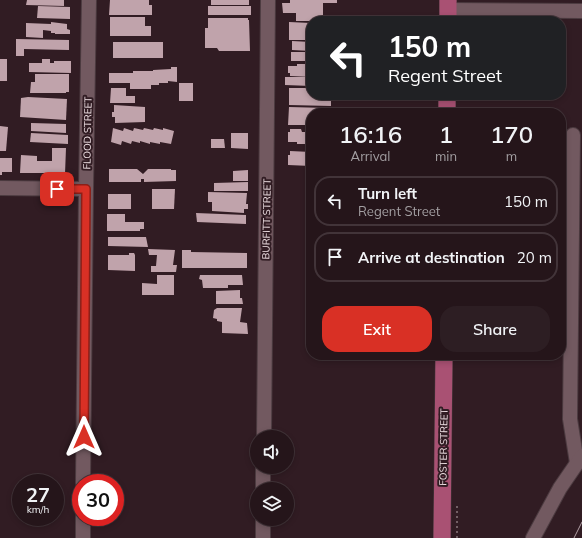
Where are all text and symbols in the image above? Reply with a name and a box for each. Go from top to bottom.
text: 150 m [388,29,471,64]
icon: left [322,32,374,84]
text: Regent Street [388,64,502,87]
street label: FLOOD STREET [80,96,95,170]
text: 16:16 [339,119,402,149]
text: 1 [439,119,453,149]
text: 170 [490,119,533,149]
text: Arrival [351,148,390,164]
text: min [435,148,457,164]
text: m [506,148,517,164]
pin [40,172,74,206]
icon: arrive [46,178,68,200]
street label: BURFITT STREET [259,179,274,259]
text: Turn left [358,184,417,203]
icon: left [324,190,346,212]
text: 150 m [504,192,548,211]
text: Regent Street [358,203,440,219]
icon: arrive [324,246,346,268]
text: Arrive at destination [358,248,505,267]
text: 20 m [517,248,552,267]
button: Exit [322,306,432,352]
button: Share [440,306,550,352]
street label: FOSTER STREET [436,408,451,486]
position arrow [63,416,105,458]
map controls [250,430,294,526]
button: sound [250,430,294,474]
speed limit sign: 30 [72,474,124,526]
text: 27 [26,482,50,507]
button: layers [250,482,294,526]
text: km/h [27,503,49,516]

